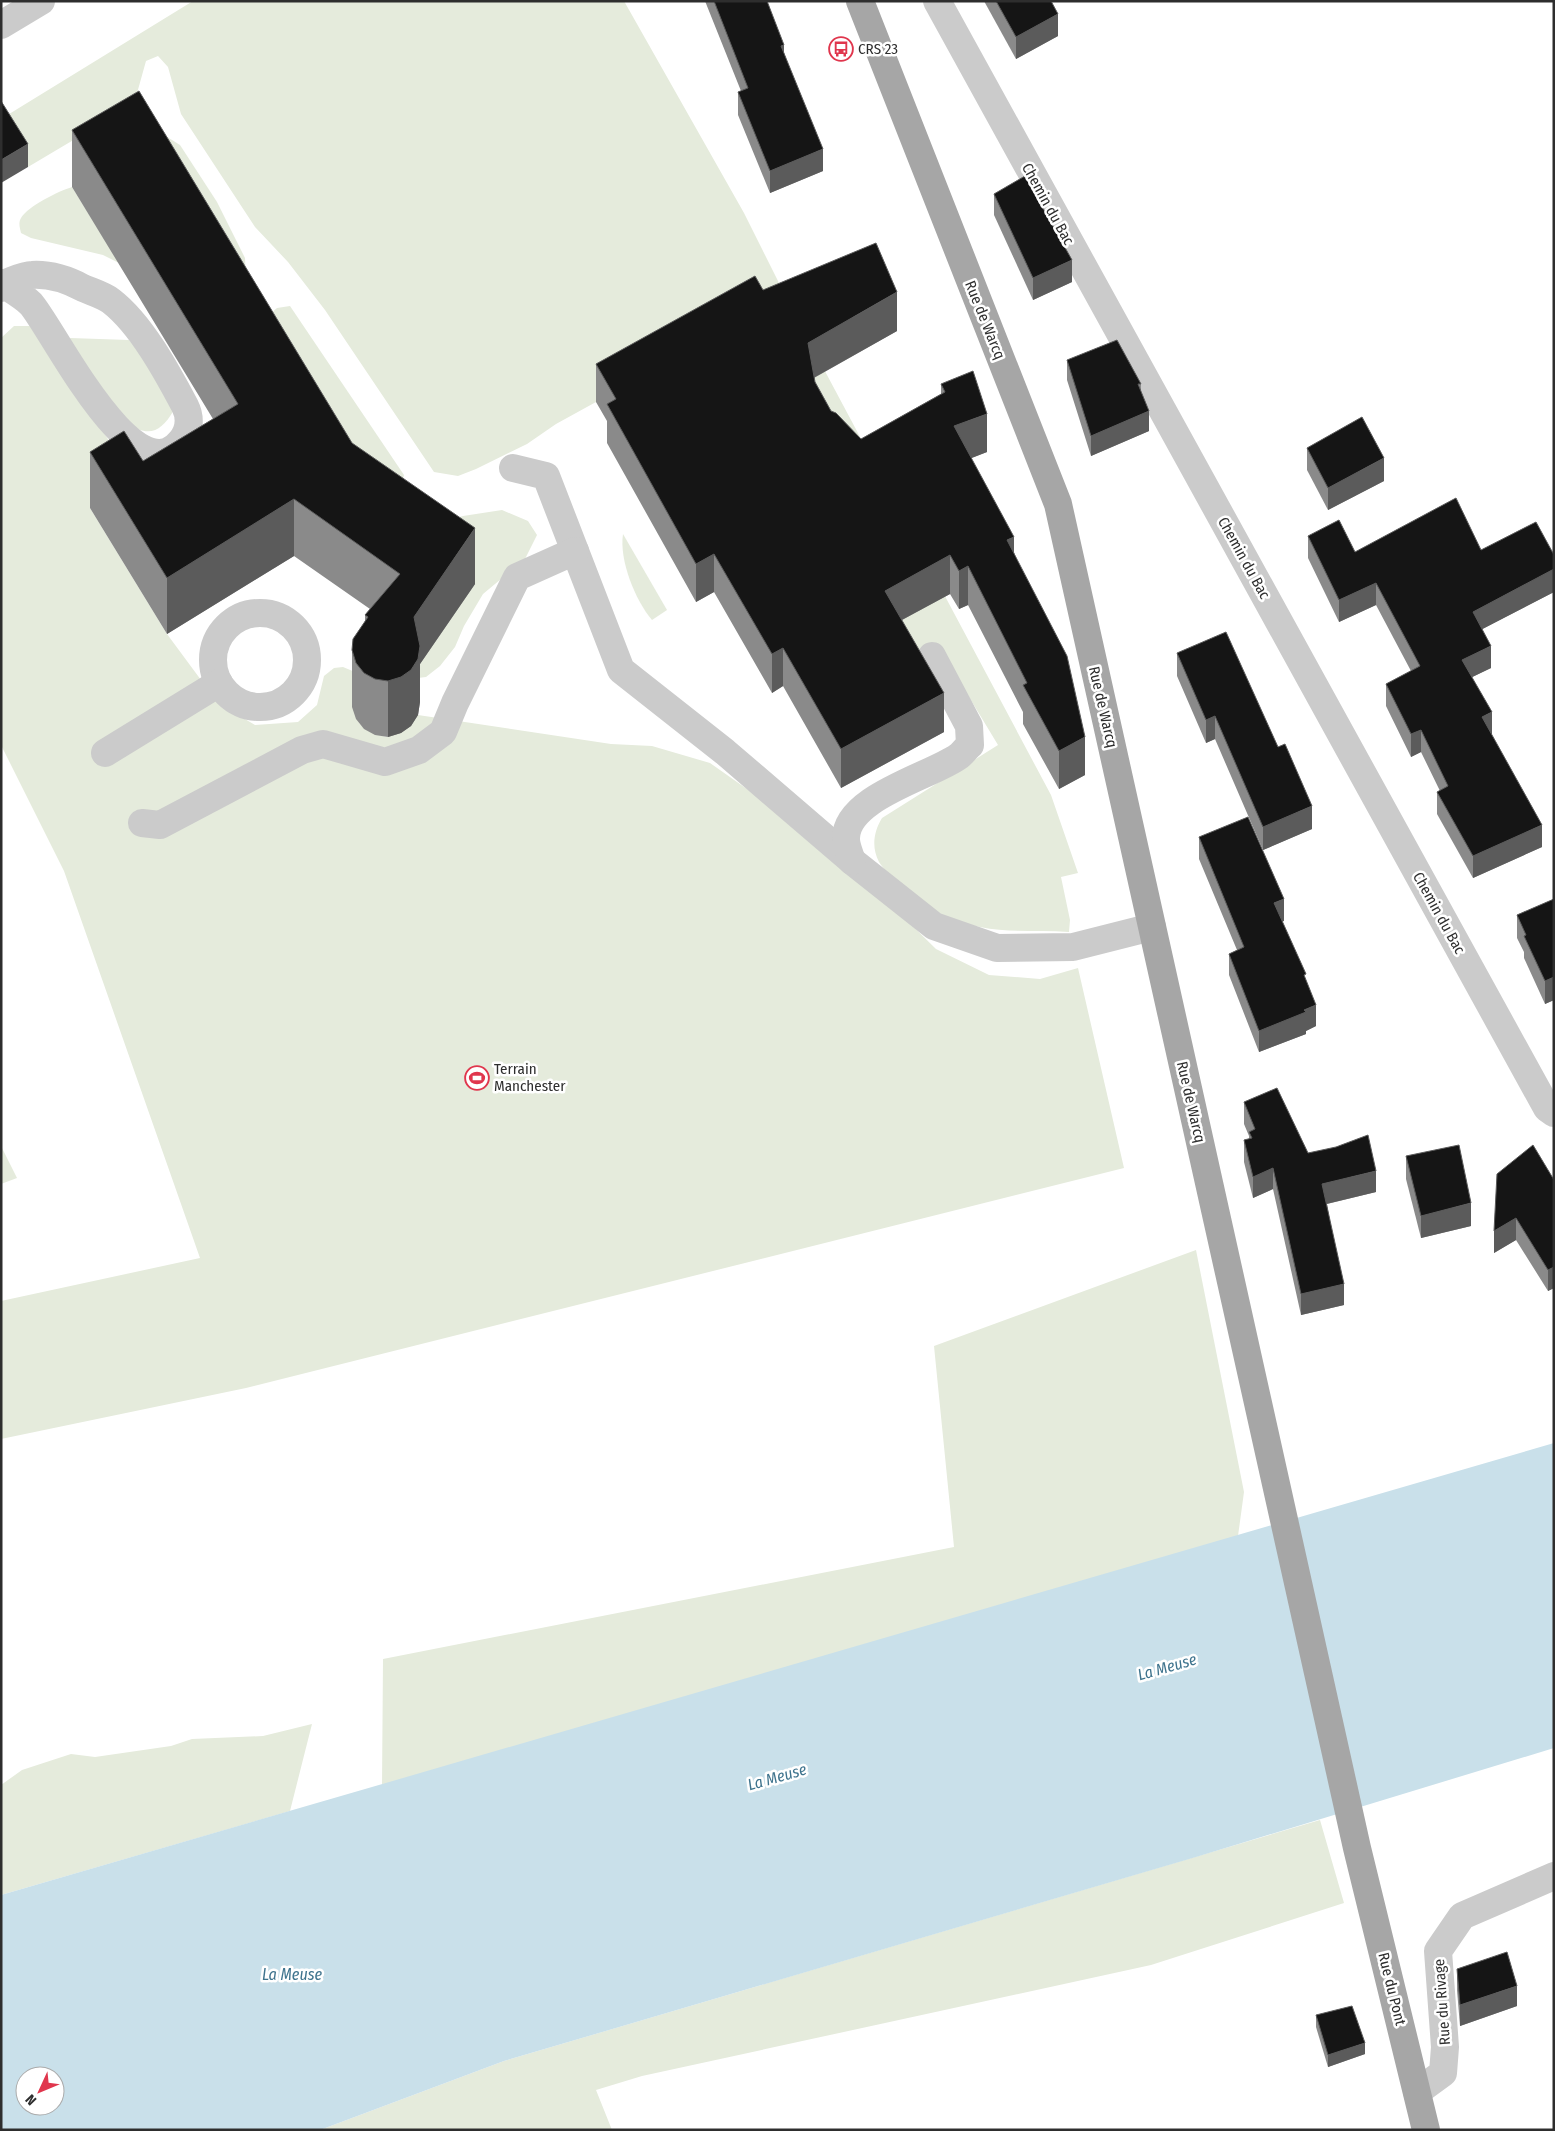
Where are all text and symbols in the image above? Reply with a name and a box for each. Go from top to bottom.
bus stop icon: CRS 23 [828,36,854,62]
place label: CRS 23 [858,40,898,58]
street label: Chemin du Bac [1018,160,1078,249]
street label: Rue de Warcq [961,278,1009,362]
street label: Chemin du Bac [1214,514,1274,603]
street label: Rue de Warcq [1085,665,1121,749]
street label: Chemin du Bac [1409,869,1469,958]
place label: Terrain Manchester [494,1060,566,1095]
street label: Rue de Warcq [1173,1060,1209,1144]
sports icon: Terrain Manchester [464,1065,490,1091]
water label: La Meuse [1135,1649,1199,1684]
water label: La Meuse [745,1759,809,1794]
street label: Rue du Pont [1374,1951,1410,2027]
street label: Rue du Rivage [1430,1958,1454,2046]
water label: La Meuse [262,1965,323,1984]
north arrow [15,2066,65,2116]
text: N [22,2091,40,2109]

